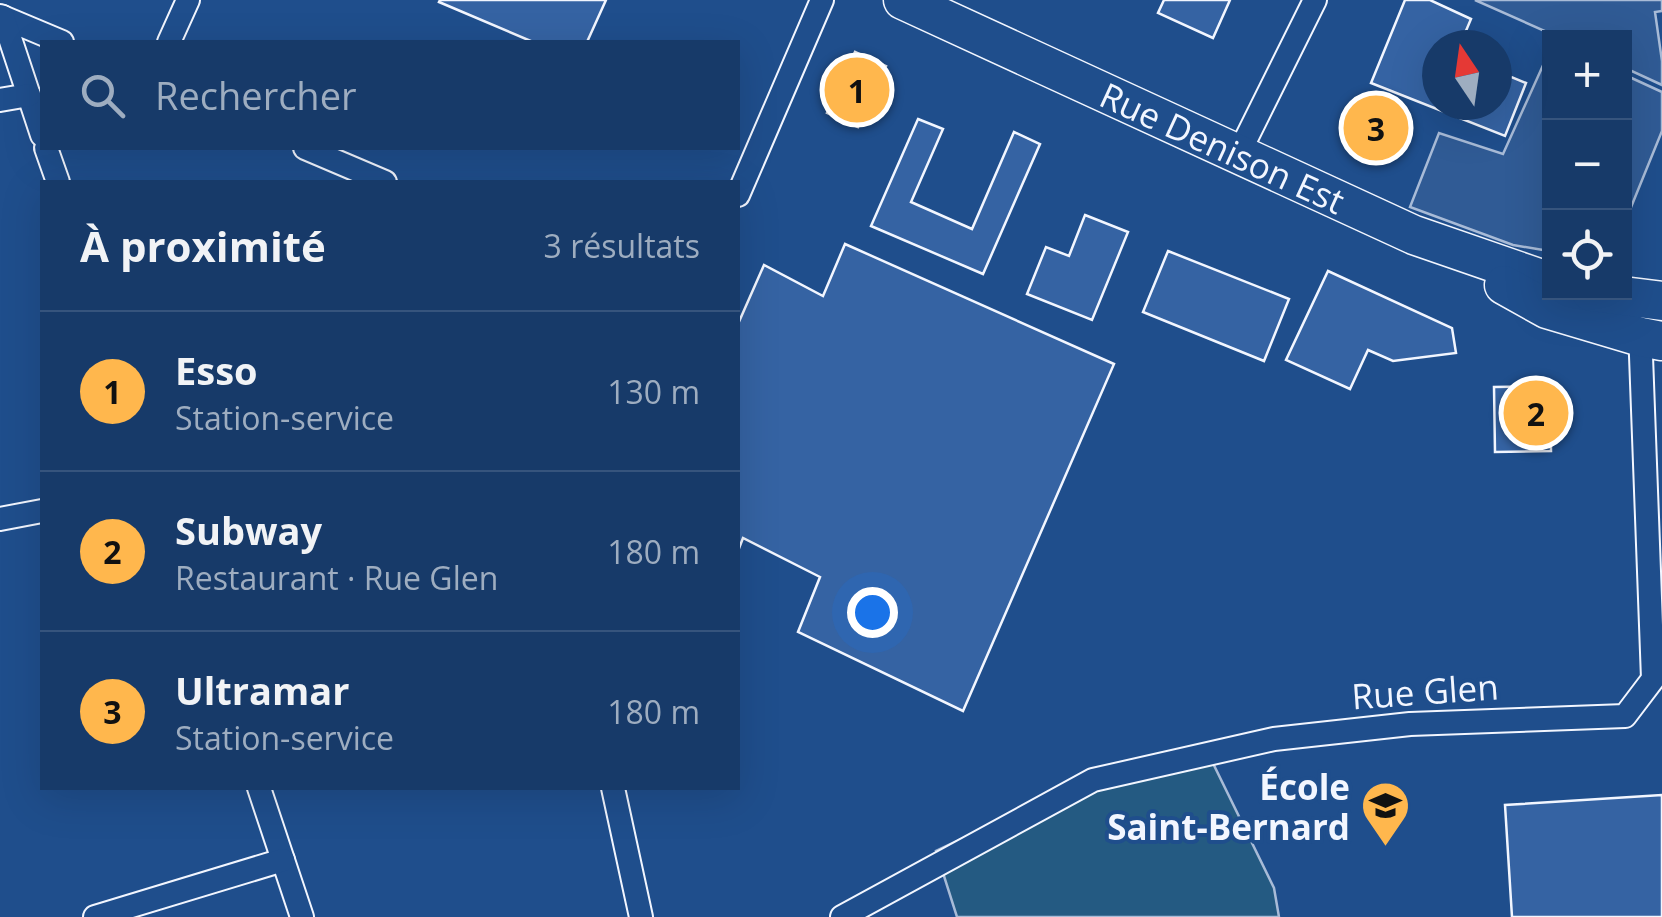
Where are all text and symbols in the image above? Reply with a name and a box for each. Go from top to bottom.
north arrow [1422,30,1512,120]
map controls [1542,30,1632,300]
button: + [1542,30,1632,120]
search box [40,40,740,150]
pin: 1 [824,52,890,128]
icon: search [75,68,130,123]
text: Rechercher [155,69,357,121]
street label: Rue Denison Est [1093,71,1353,224]
pin: 3 [1344,90,1408,166]
button: − [1542,120,1632,210]
button: locate [1542,210,1632,300]
text: À proximité [80,217,326,274]
text: 3 résultats [544,224,700,267]
text: Esso [175,344,258,396]
text: 1 [103,370,122,413]
text: 130 m [607,370,700,413]
pin: 2 [1504,376,1568,450]
text: Station-service [175,396,394,439]
text: Subway [175,504,322,556]
text: 2 [103,530,122,573]
text: 180 m [607,530,700,573]
text: Restaurant · Rue Glen [175,556,498,599]
your location [847,587,898,638]
street label: Rue Glen [1350,662,1500,720]
text: Ultramar [175,664,350,716]
text: 3 [103,690,122,733]
text: 180 m [607,690,700,733]
text: Station-service [175,716,394,759]
place label: École Saint-Bernard [1107,763,1350,850]
school or university icon: École Saint-Bernard [1359,780,1411,848]

